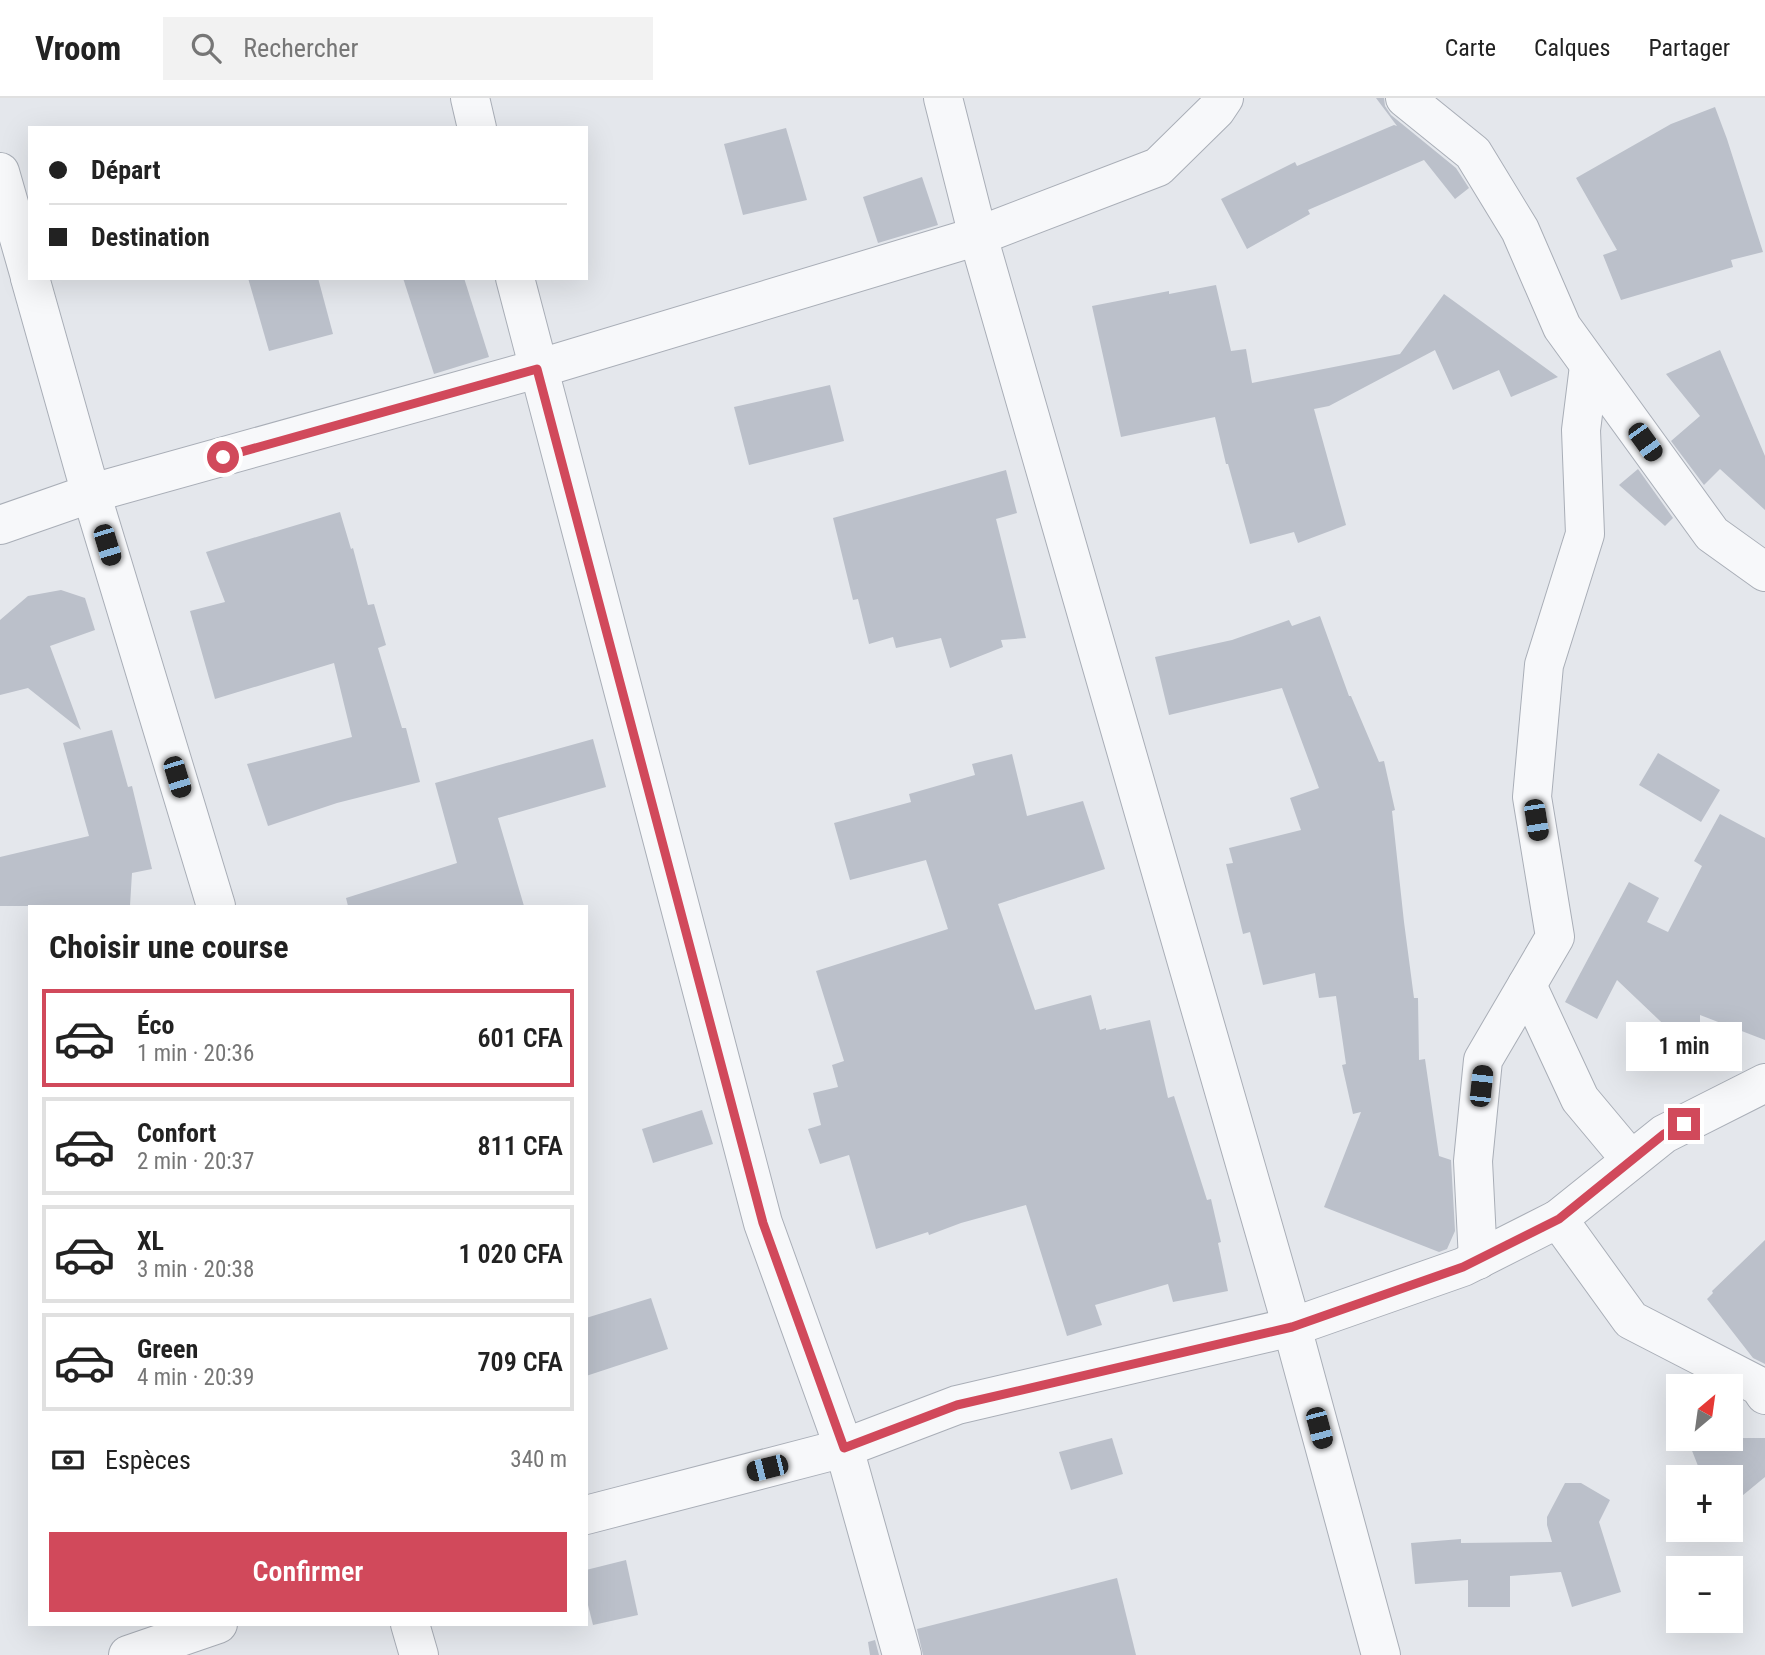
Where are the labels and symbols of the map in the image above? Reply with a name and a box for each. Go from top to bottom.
car [1625,419,1666,465]
route start [207,441,239,473]
car [91,522,124,568]
car [161,754,194,800]
car [1523,798,1550,842]
callout: 1 min [1626,1023,1742,1072]
car [1469,1064,1494,1108]
route end [1668,1108,1700,1140]
north arrow [1666,1374,1743,1451]
car [1304,1405,1335,1451]
car [745,1453,790,1483]

